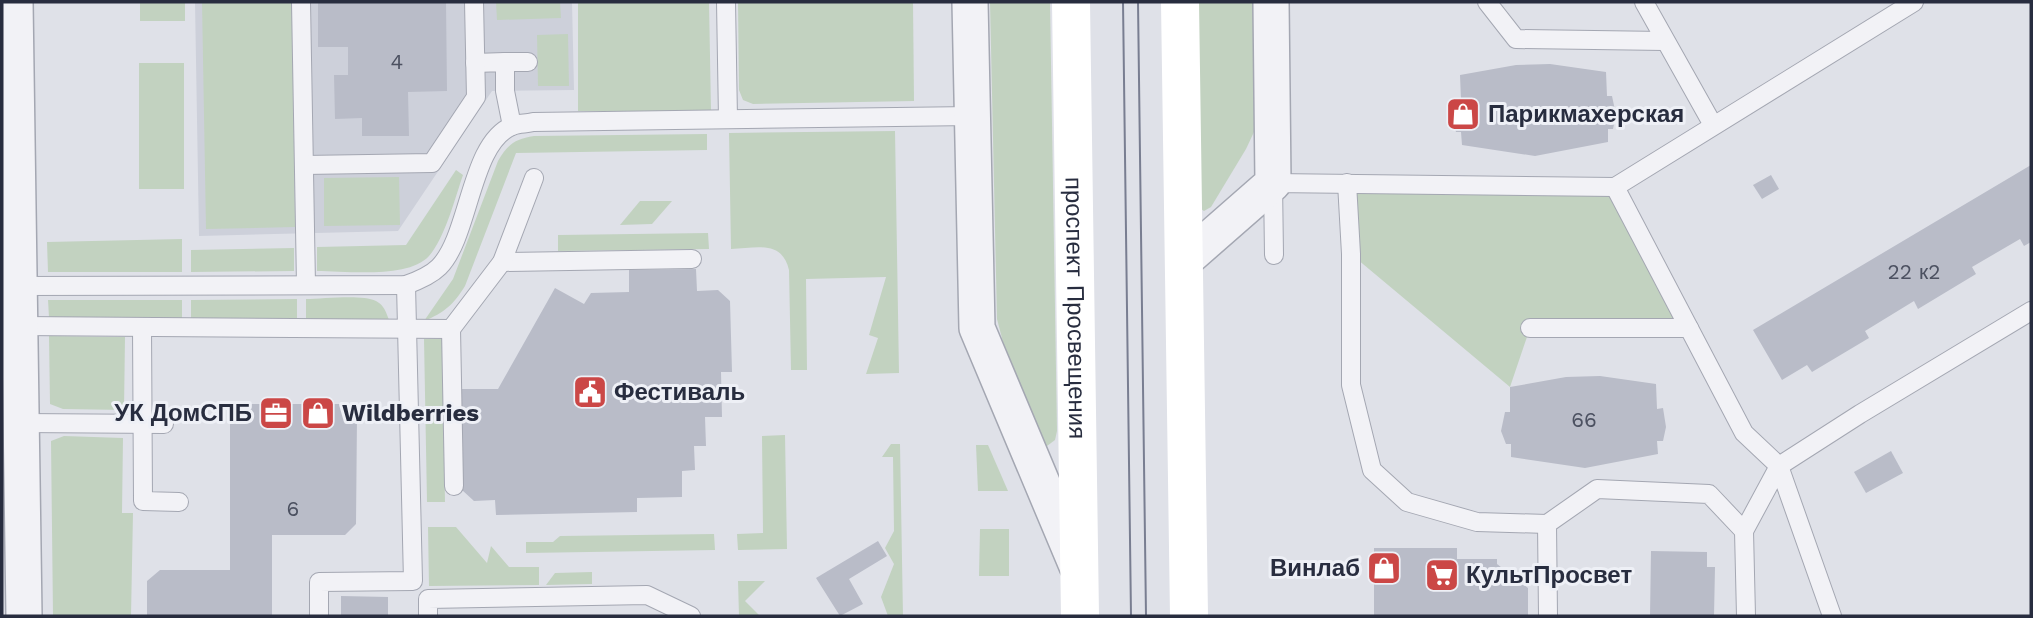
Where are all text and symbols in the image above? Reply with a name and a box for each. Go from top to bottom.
house number: 4 [391,49,403,74]
shop icon: Парикмахерская [1444,95,1482,133]
place label: Парикмахерская [1488,100,1684,128]
street label: проспект Просвещения [1060,177,1091,439]
house number: 22 к2 [1887,259,1941,284]
public building icon: Фестиваль [571,373,609,411]
place label: Фестиваль [614,378,745,406]
office icon: УК ДомСПБ [257,394,295,432]
shop icon: Wildberries [299,394,337,432]
place label: УК ДомСПБ [114,399,252,427]
place label: Wildberries [342,399,479,427]
house number: 66 [1571,407,1597,432]
house number: 6 [287,496,299,521]
shop icon: Винлаб [1365,549,1403,587]
place label: Винлаб [1270,554,1360,582]
supermarket icon: КультПросвет [1423,556,1461,594]
place label: КультПросвет [1466,561,1632,589]

